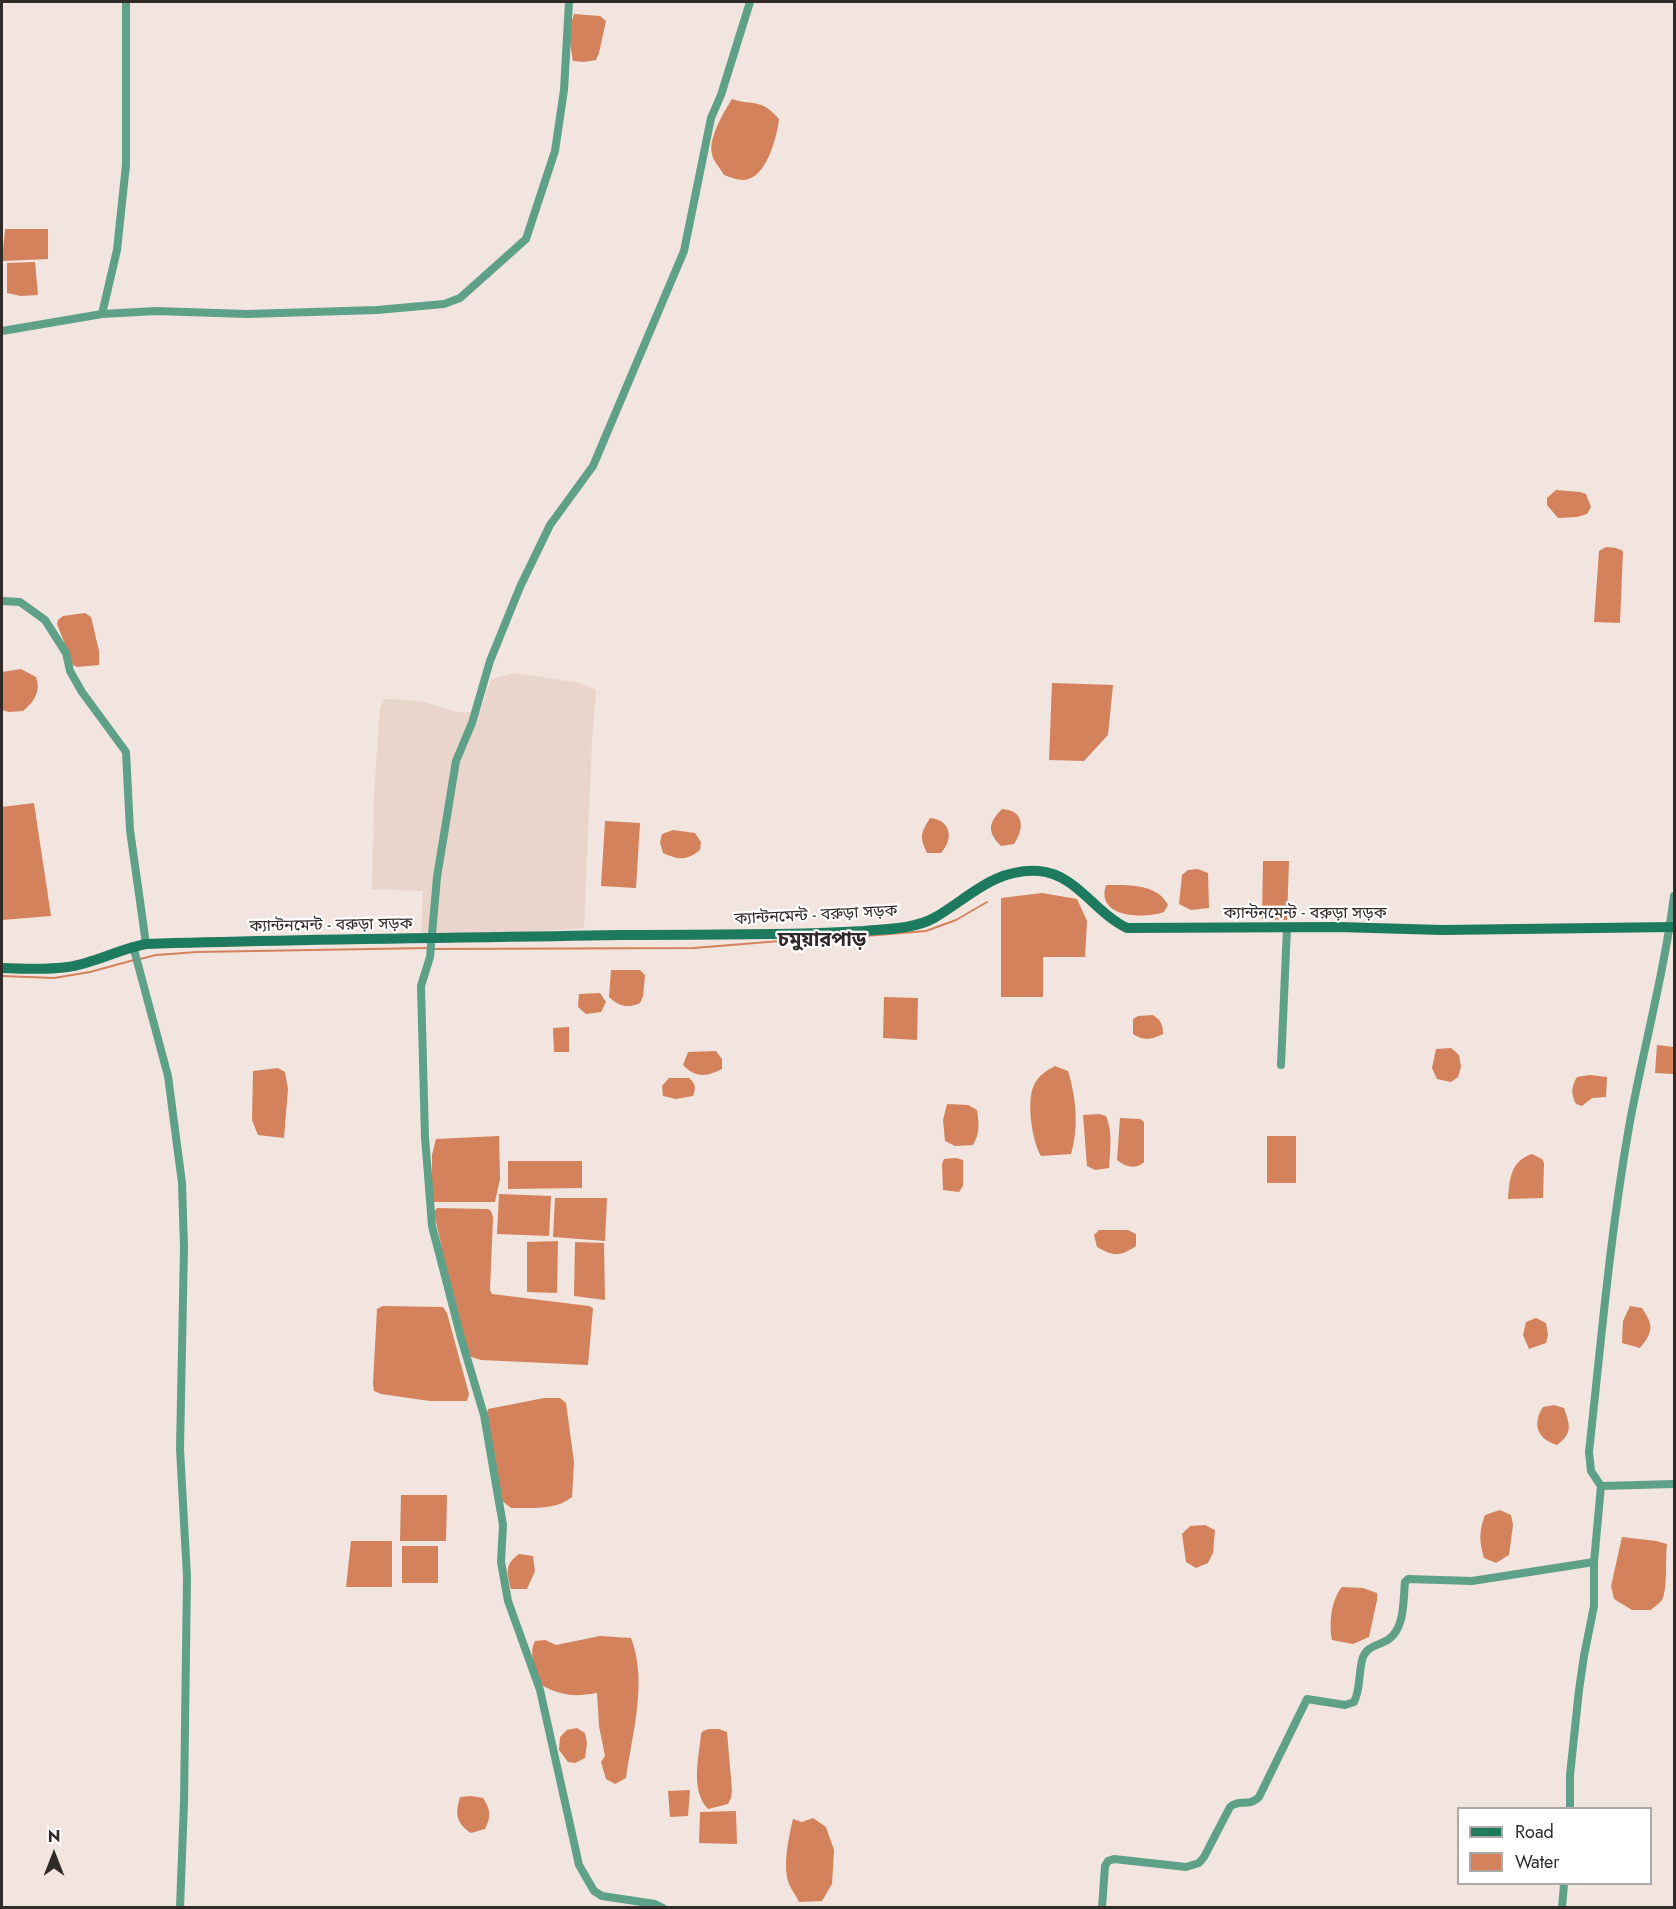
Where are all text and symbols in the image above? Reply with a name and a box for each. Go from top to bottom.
street label: ক্যান্টনমেন্ট - বরুড়া সড়ক [734,902,898,930]
street label: ক্যান্টনমেন্ট - বরুড়া সড়ক [1223,904,1387,924]
street label: ক্যান্টনমেন্ট - বরুড়া সড়ক [249,915,413,937]
district label: চমুয়ারপাড় [778,929,866,953]
legend [1457,1807,1652,1885]
text: Road [1515,1819,1554,1845]
north arrow [24,1825,84,1885]
text: N [48,1825,60,1848]
text: Water [1515,1849,1559,1875]

